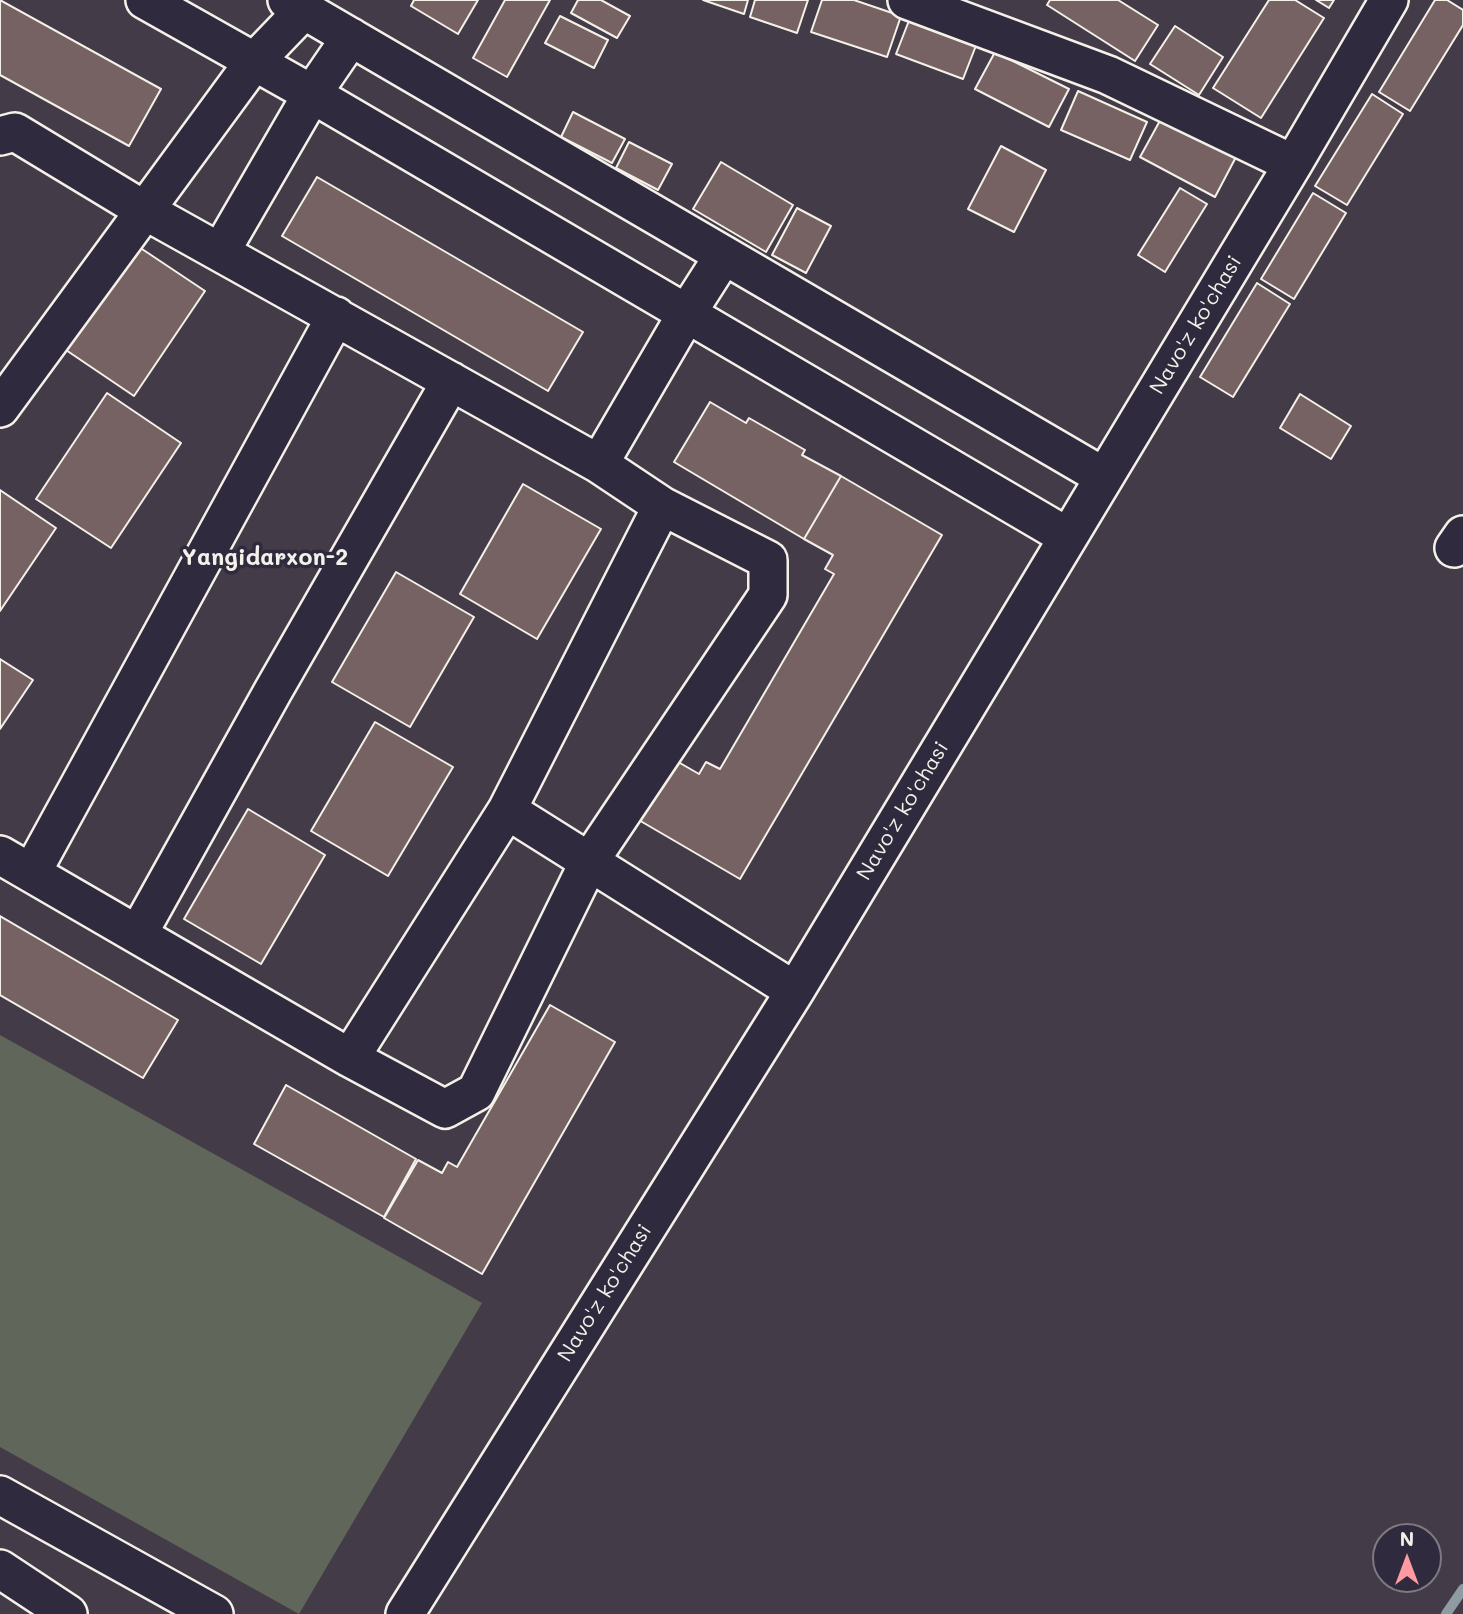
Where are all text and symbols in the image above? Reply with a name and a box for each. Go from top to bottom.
street label: Navo'z ko'chasi [1145,251,1247,399]
district label: Yangidarxon-2 [182,544,348,572]
street label: Navo'z ko'chasi [852,737,954,885]
street label: Navo'z ko'chasi [553,1220,657,1366]
north arrow [1372,1523,1442,1593]
text: N [1400,1526,1414,1551]

